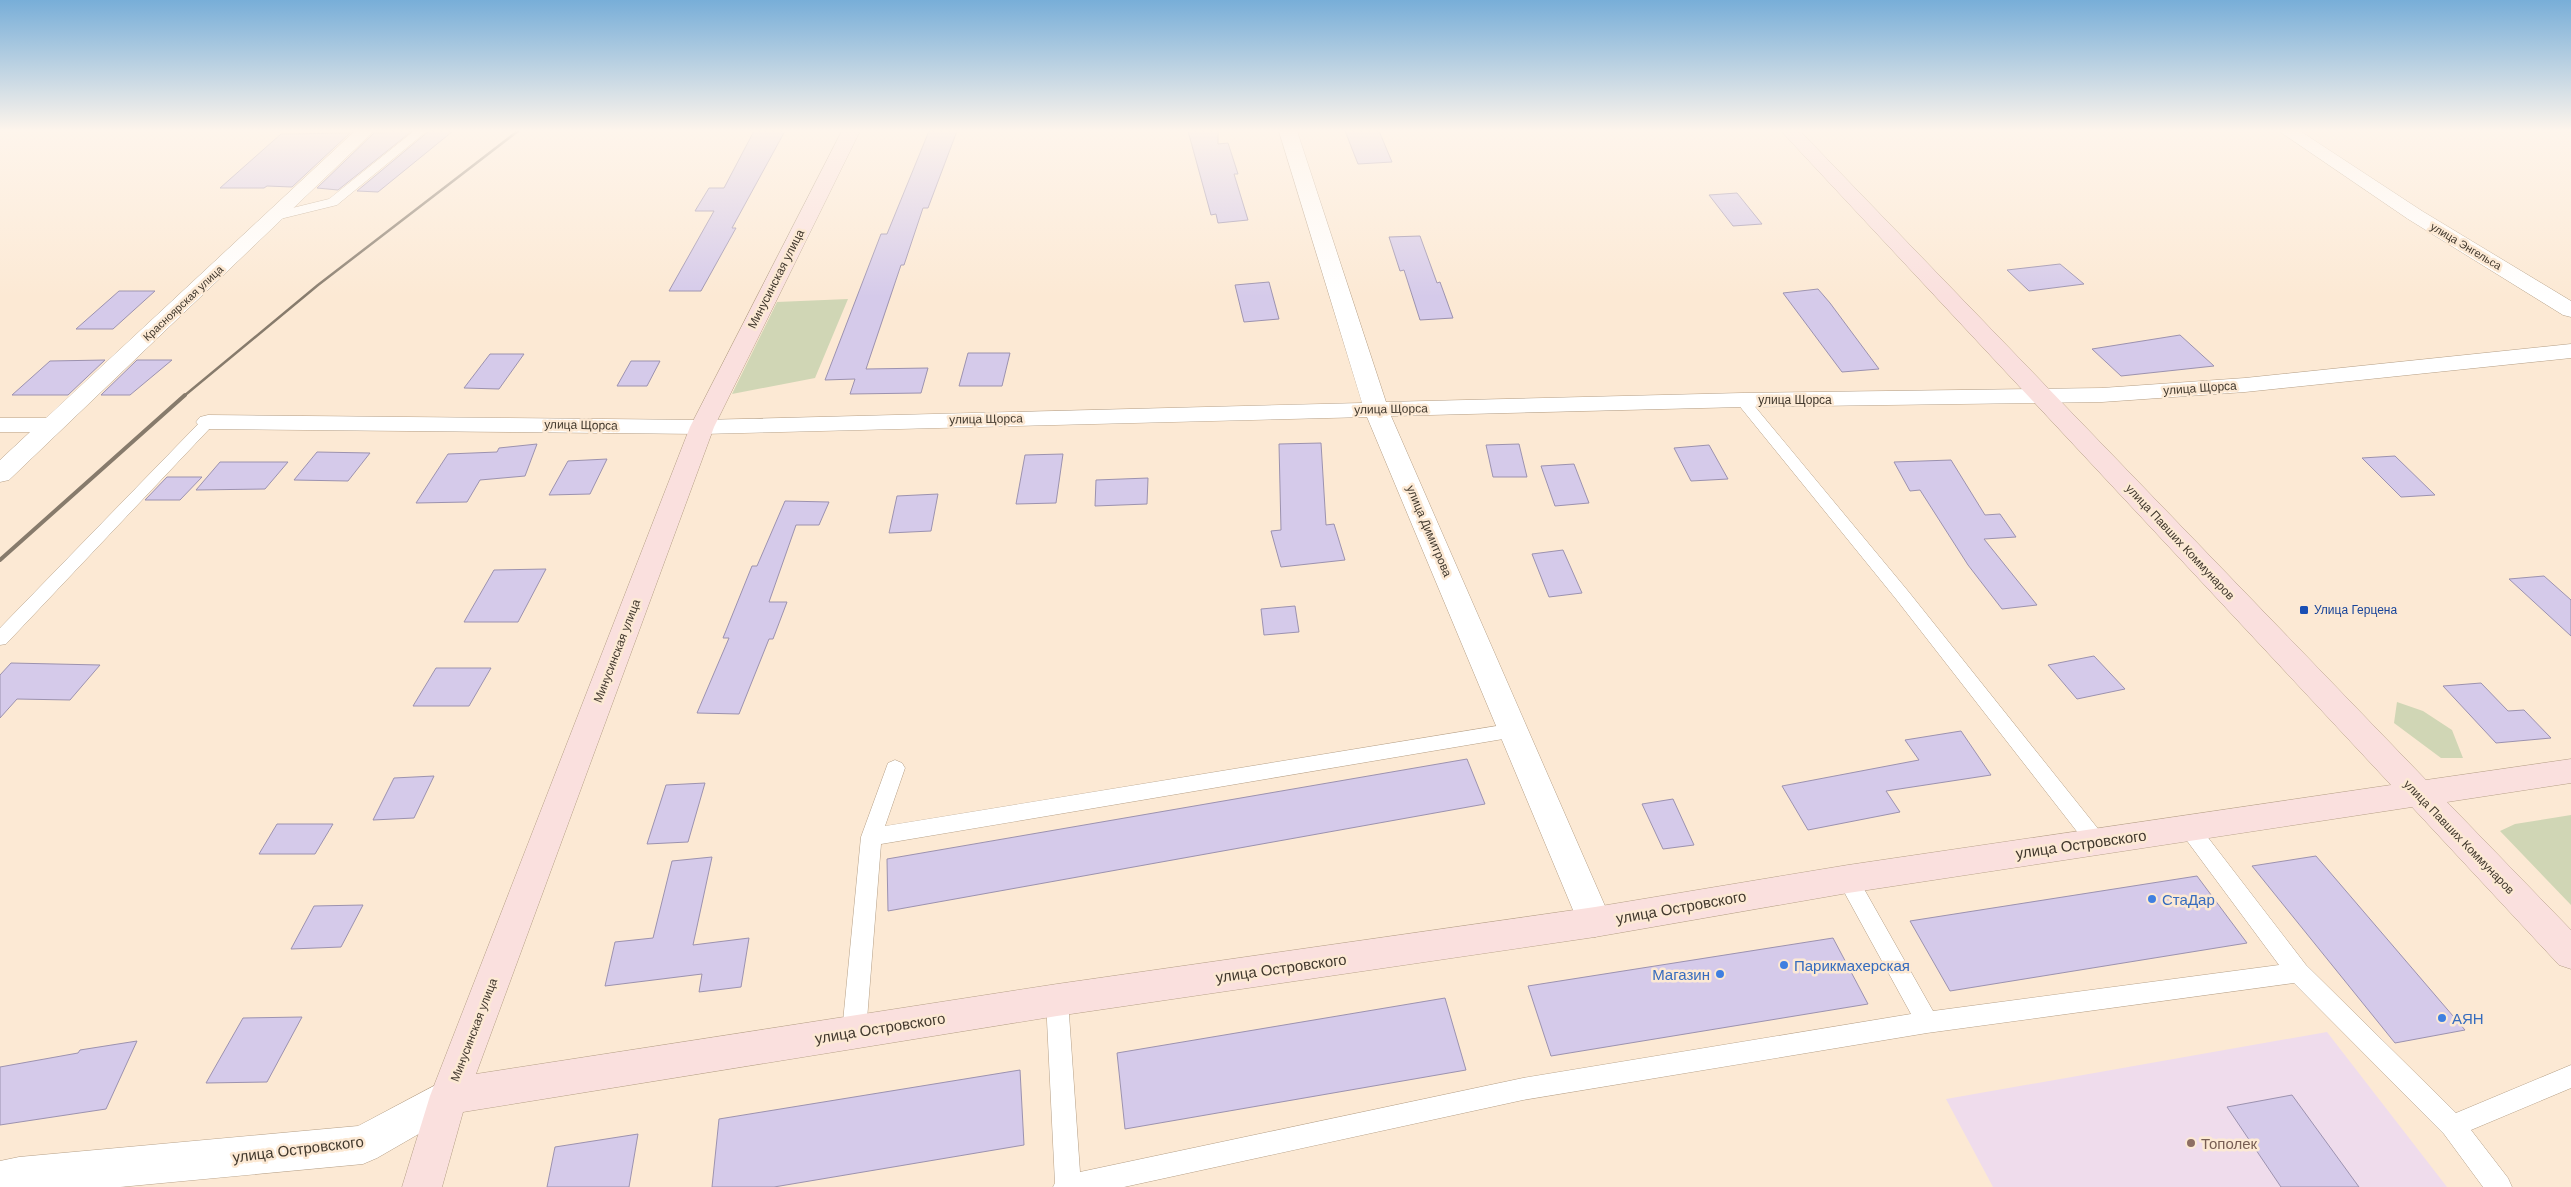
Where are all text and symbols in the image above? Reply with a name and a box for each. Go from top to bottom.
street label: улица Энгельса [2428,220,2504,272]
street label: Минусинская улица [745,227,807,331]
street label: Красноярская улица [141,262,226,343]
street label: улица Щорса [2163,378,2238,398]
street label: улица Щорса [1758,393,1832,407]
street label: улица Щорса [1354,401,1428,417]
street label: улица Щорса [949,411,1023,427]
street label: улица Щорса [544,417,618,433]
street label: улица Павших Коммунаров [2123,481,2237,603]
street label: улица Димитрова [1403,483,1455,579]
street label: Минусинская улица [591,597,643,705]
place label: Улица Герцена [2314,603,2397,617]
marker: Улица Герцена [2298,604,2310,616]
street label: улица Павших Коммунаров [2401,777,2517,897]
street label: улица Островского [2014,826,2148,862]
street label: улица Островского [1615,887,1747,927]
place label: СтаДар [2162,891,2215,908]
marker: СтаДар [2146,893,2158,905]
street label: улица Островского [1214,950,1348,986]
place label: Парикмахерская [1794,957,1910,974]
marker: Парикмахерская [1778,959,1790,971]
place label: Магазин [1652,966,1710,983]
marker: Магазин [1714,968,1726,980]
street label: Минусинская улица [448,976,500,1084]
street label: улица Островского [813,1009,947,1047]
place label: АЯН [2452,1010,2484,1027]
marker: АЯН [2436,1012,2448,1024]
street label: улица Островского [231,1133,365,1165]
place label: Тополек [2201,1135,2258,1152]
marker: Тополек [2185,1137,2197,1149]

